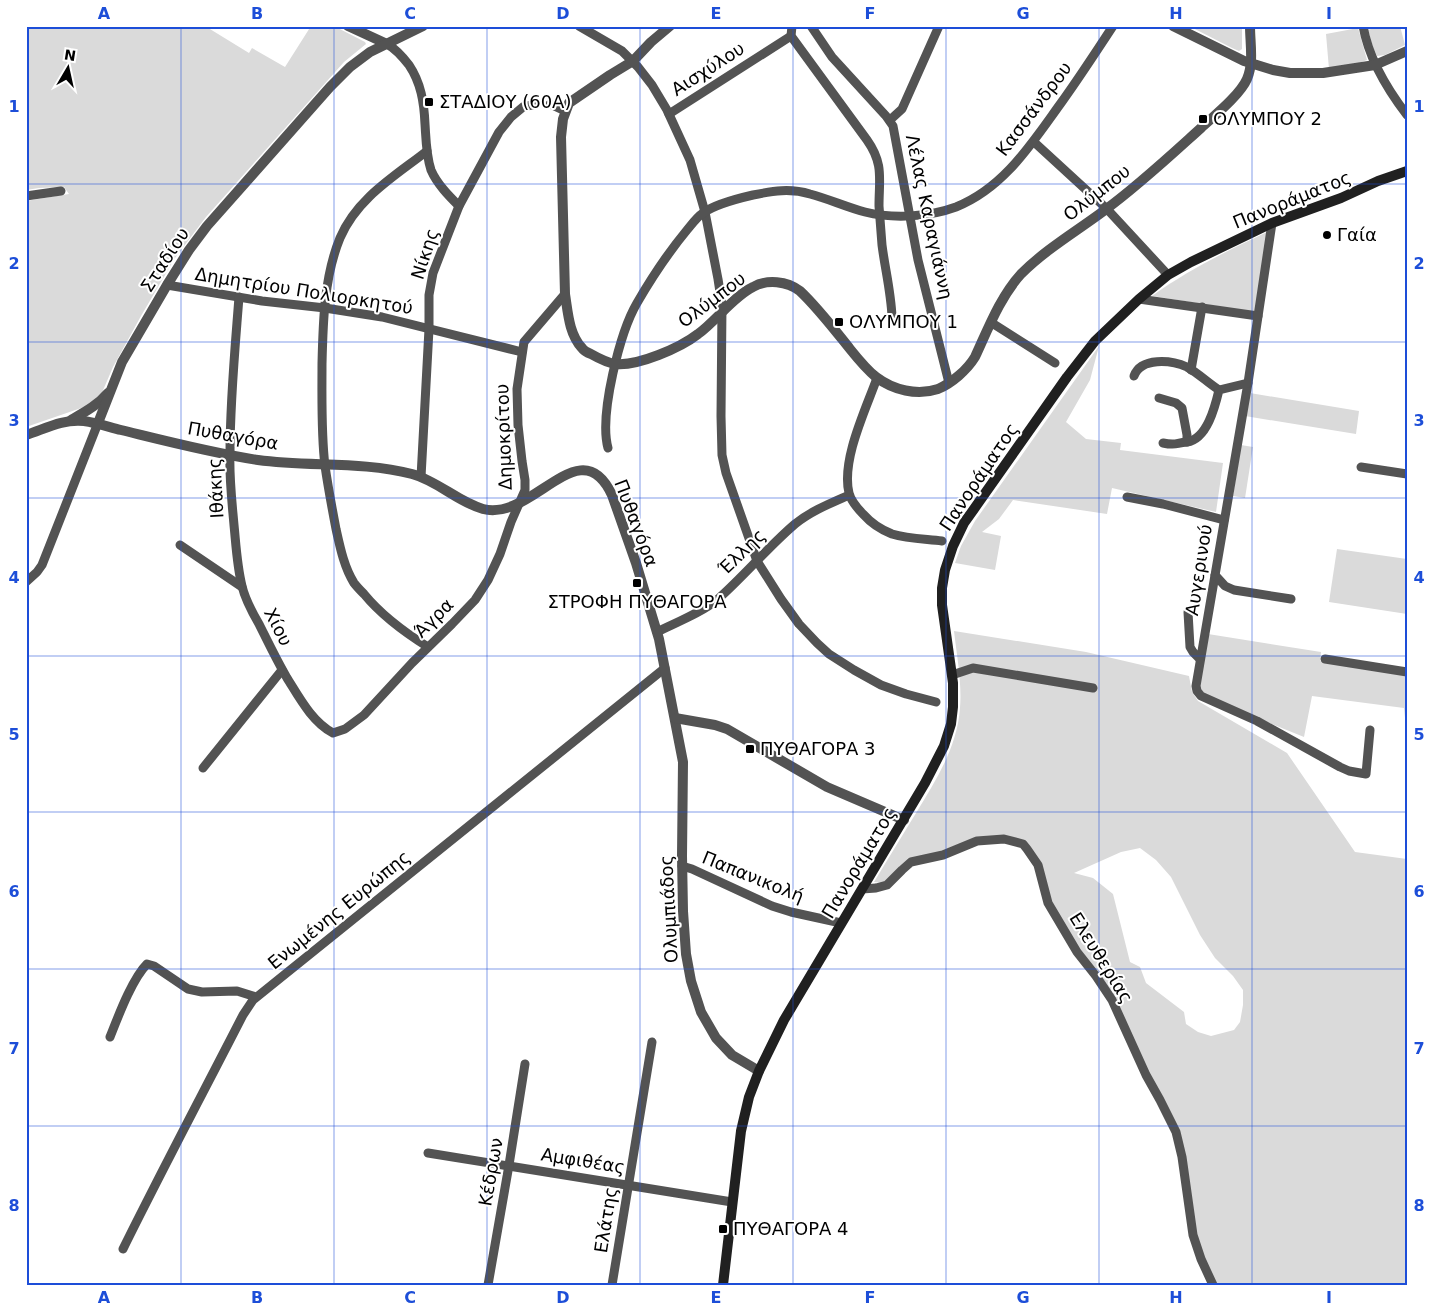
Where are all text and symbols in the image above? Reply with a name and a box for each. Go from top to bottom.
text: A [98,4,111,23]
text: B [251,4,263,23]
text: C [404,4,416,23]
text: D [556,4,570,23]
text: E [711,4,721,23]
text: F [865,4,875,23]
text: G [1016,4,1030,23]
text: H [1169,4,1183,23]
text: I [1326,4,1332,23]
street label: Αισχύλου [667,37,748,100]
north arrow [42,42,92,92]
text: N [63,46,77,64]
street label: Κασσάνδρου [991,58,1076,160]
place label: ΣΤΑΔΙΟΥ (60A) [439,91,571,112]
marker: ΣΤΑΔΙΟΥ (60A) [423,96,435,108]
text: 1 [8,97,20,116]
text: 1 [1413,97,1425,116]
place label: ΟΛΥΜΠΟΥ 2 [1213,108,1322,129]
marker: ΟΛΥΜΠΟΥ 2 [1197,113,1209,125]
street label: Λέλας Καραγιάννη [902,133,957,301]
street label: Ολύμπου [1059,160,1134,225]
street label: Πανοράματος [1230,166,1354,233]
street label: Σταδίου [136,224,193,296]
place label: Γαία [1337,224,1377,245]
street label: Νίκης [406,226,443,282]
marker: Γαία [1321,229,1333,241]
text: 2 [8,254,20,273]
text: 2 [1413,254,1425,273]
street label: Δημητρίου Πολιορκητού [194,263,414,318]
street label: Ολύμπου [674,267,750,332]
place label: ΟΛΥΜΠΟΥ 1 [849,311,958,332]
marker: ΟΛΥΜΠΟΥ 1 [833,316,845,328]
street label: Δημοκρίτου [491,383,516,491]
text: 3 [8,411,20,430]
text: 3 [1413,411,1425,430]
street label: Πυθαγόρα [186,417,280,454]
street label: Πανοράματος [935,419,1022,535]
street label: Ιθάκης [203,457,228,519]
street label: Πυθαγόρα [610,476,663,569]
street label: Αυγερινού [1181,523,1216,617]
street label: Έλλης [713,524,769,580]
text: 4 [8,568,20,587]
text: 4 [1413,568,1425,587]
marker: ΣΤΡΟΦΗ ΠΥΘΑΓΟΡΑ [631,577,643,589]
place label: ΣΤΡΟΦΗ ΠΥΘΑΓΟΡΑ [547,591,727,612]
street label: Άγρα [410,594,457,641]
street label: Χίου [260,604,297,649]
text: 5 [8,725,20,744]
text: 5 [1413,725,1425,744]
place label: ΠΥΘΑΓΟΡΑ 3 [760,738,876,759]
marker: ΠΥΘΑΓΟΡΑ 3 [744,743,756,755]
street label: Πανοράματος [817,804,900,922]
street label: Ενωμένης Ευρώπης [263,846,414,973]
street label: Παπανικολή [699,847,807,906]
street label: Ολυμπιάδος [655,855,682,964]
text: 6 [8,882,20,901]
text: 6 [1413,882,1425,901]
street label: Ελευθερίας [1065,909,1138,1007]
text: 7 [8,1039,20,1058]
text: 7 [1413,1039,1425,1058]
street label: Κέδρων [474,1136,507,1208]
street label: Αμφιθέας [540,1143,627,1178]
street label: Ελάτης [590,1185,621,1255]
text: 8 [8,1196,20,1215]
text: 8 [1413,1196,1425,1215]
place label: ΠΥΘΑΓΟΡΑ 4 [733,1218,849,1239]
marker: ΠΥΘΑΓΟΡΑ 4 [717,1223,729,1235]
text: A [98,1288,111,1307]
text: B [251,1288,263,1307]
text: C [404,1288,416,1307]
text: D [556,1288,570,1307]
text: E [711,1288,721,1307]
text: F [865,1288,875,1307]
text: G [1016,1288,1030,1307]
text: H [1169,1288,1183,1307]
text: I [1326,1288,1332,1307]

